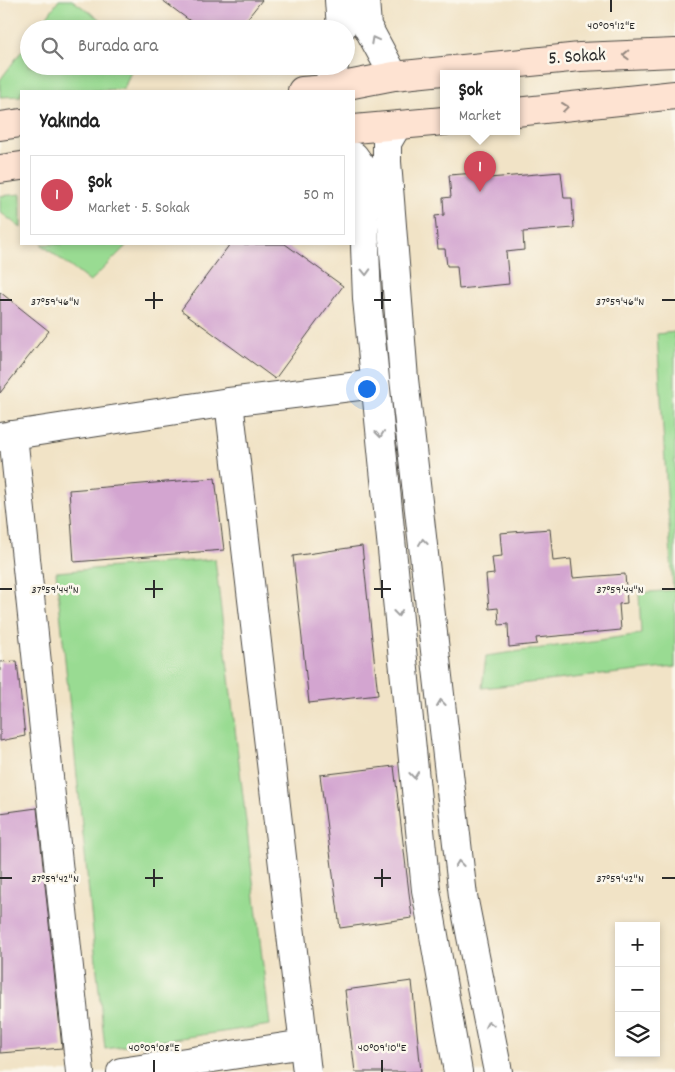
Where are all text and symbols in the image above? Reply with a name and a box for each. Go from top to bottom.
text: 40°09'12"E [587,18,635,35]
search box [20,20,355,75]
icon: search [38,34,66,62]
text: Burada ara [78,34,158,61]
one-way arrow [371,36,381,45]
street label: 5. Sokak [547,43,607,73]
one-way arrow [622,50,630,60]
popup [440,70,520,135]
text: Şok [459,78,483,105]
one-way arrow [561,102,569,113]
text: Market [459,105,501,128]
text: Yakında [40,108,99,138]
pin: 1 [464,151,496,192]
text: Şok [88,170,112,197]
text: 1 [55,184,59,207]
text: 50 m [303,184,334,207]
text: Market · 5. Sokak [88,197,190,220]
one-way arrow [361,268,371,276]
text: 37°59'46"N [31,294,79,311]
text: 37°59'46"N [596,294,644,311]
your location [354,376,380,402]
one-way arrow [374,430,385,438]
one-way arrow [418,537,429,545]
text: 37°59'44"N [31,582,79,599]
text: 37°59'44"N [596,582,644,599]
one-way arrow [392,609,403,617]
one-way arrow [436,699,447,707]
one-way arrow [409,771,420,779]
one-way arrow [454,860,465,868]
text: 37°59'42"N [31,871,79,888]
text: 37°59'42"N [596,871,644,888]
map controls [615,922,660,1057]
button: + [615,922,660,967]
button: − [615,967,660,1012]
button: layers [615,1012,660,1057]
one-way arrow [484,1020,494,1029]
text: 40°09'08"E [129,1040,180,1057]
text: 40°09'10"E [358,1040,407,1057]

